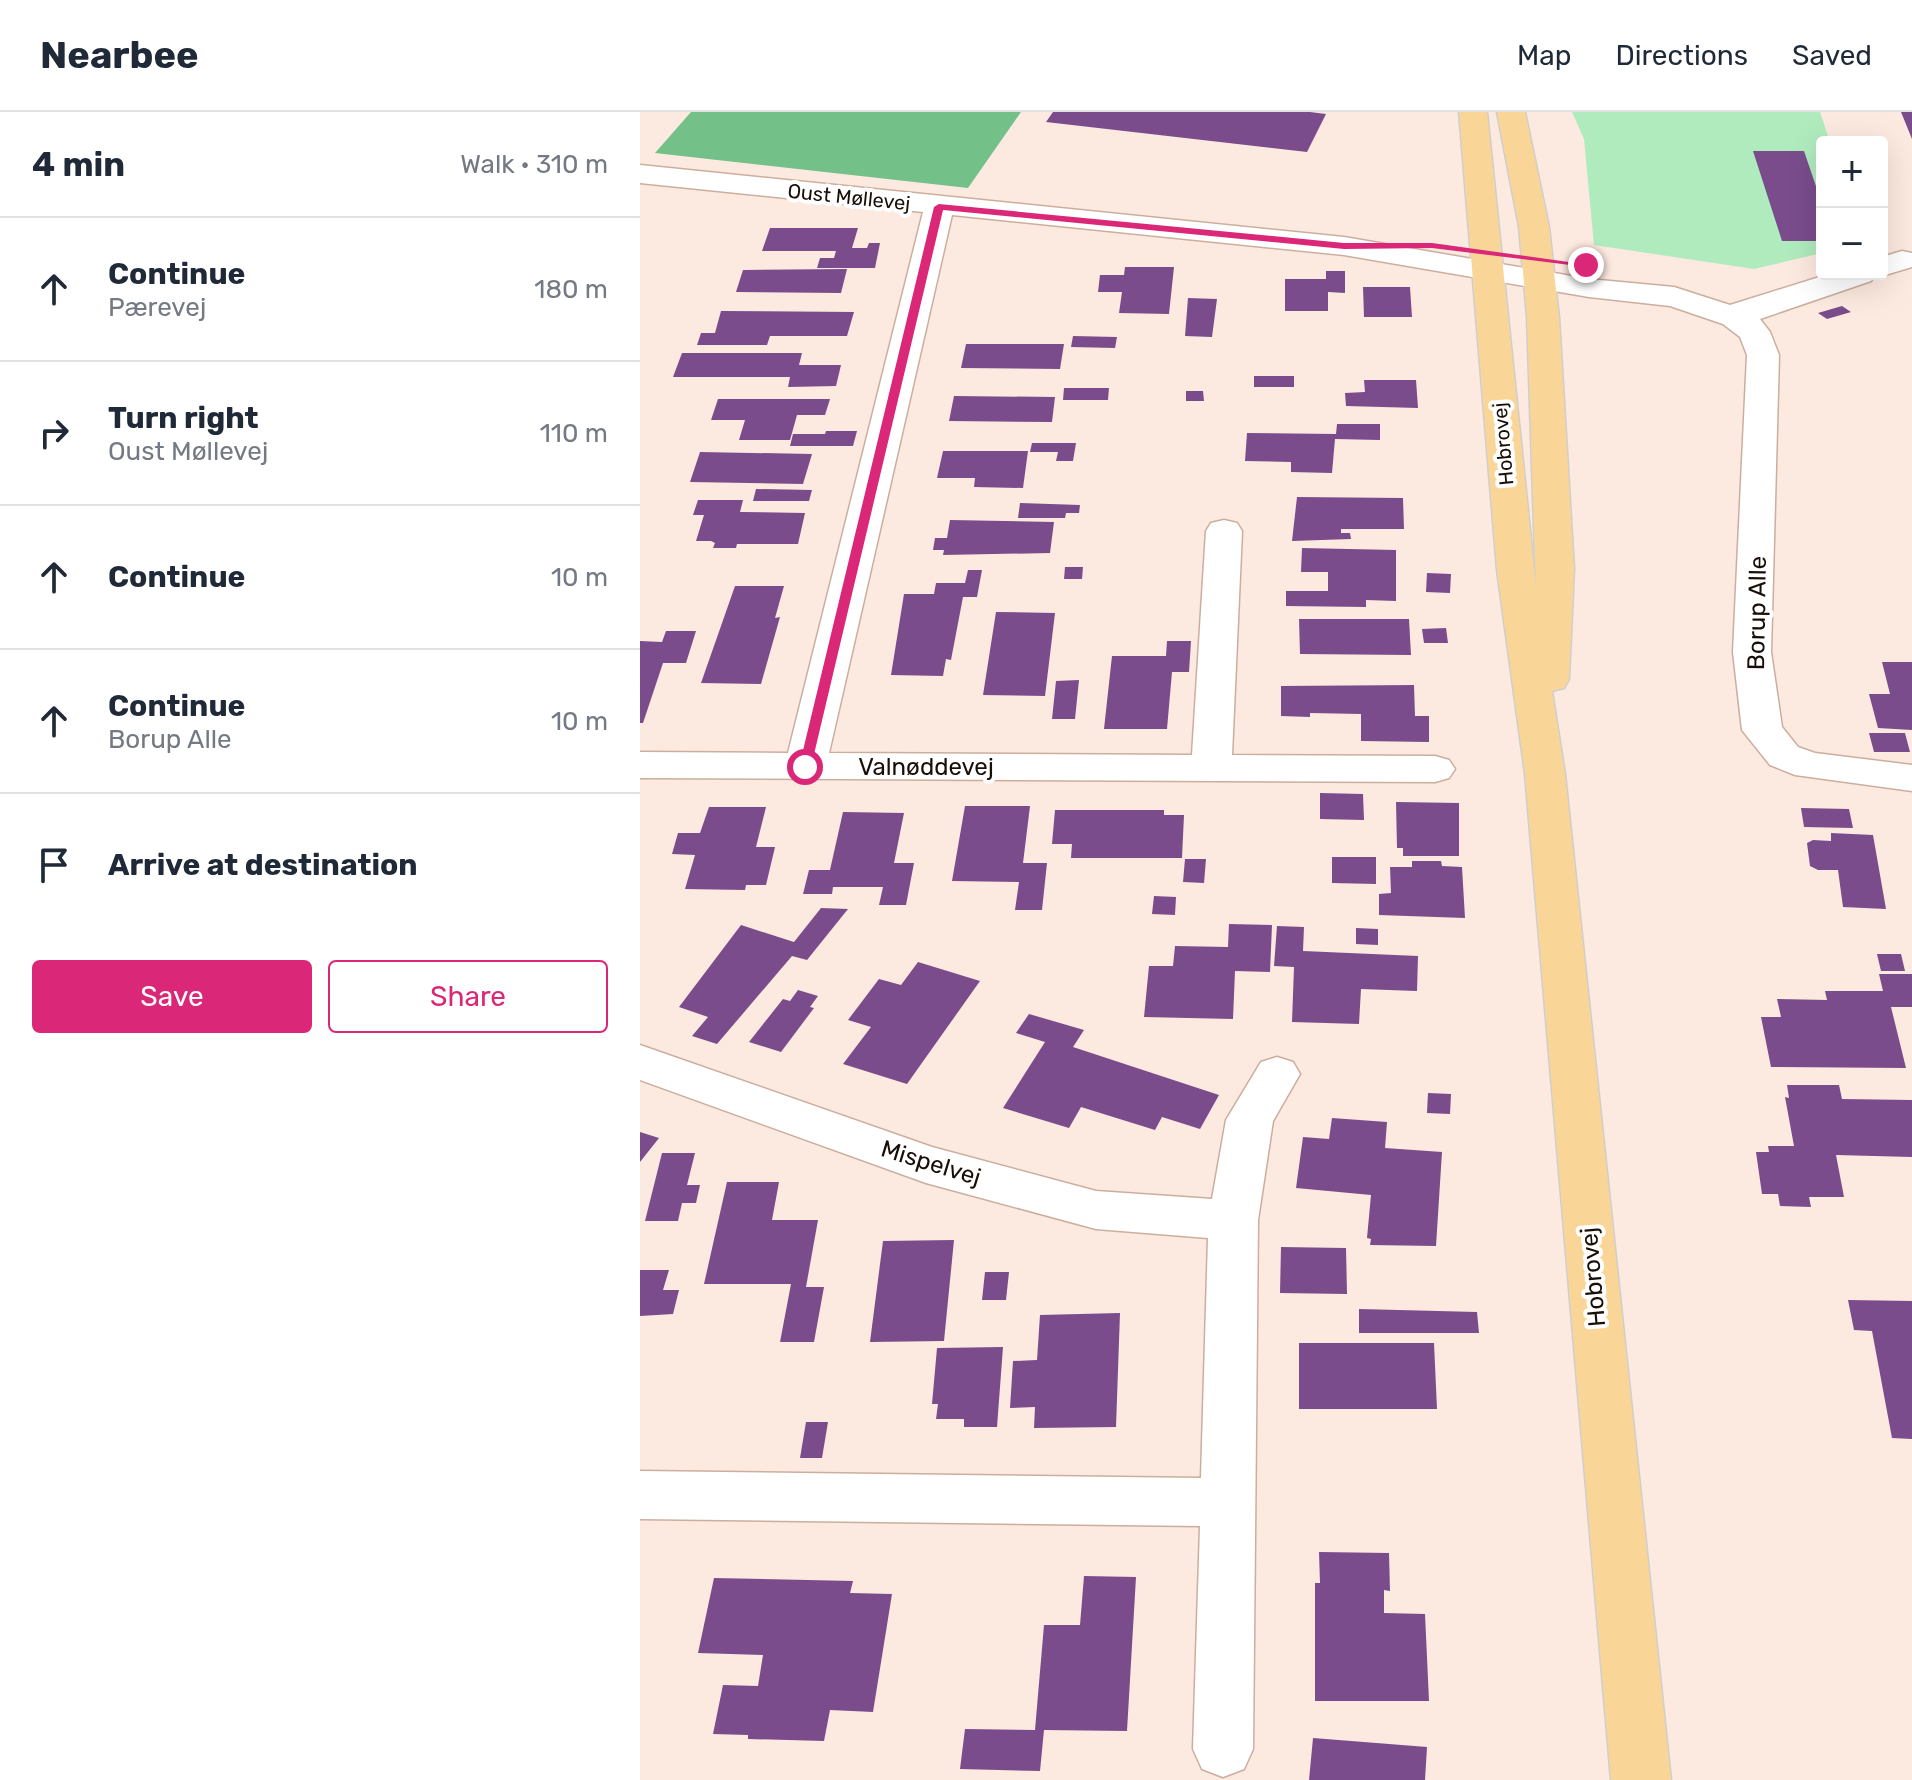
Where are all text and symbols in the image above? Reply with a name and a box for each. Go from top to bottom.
text: Nearbee [40,32,199,78]
text: Map [1517,39,1571,72]
text: Directions [1615,39,1748,72]
text: Saved [1792,39,1872,72]
map controls [1816,136,1888,280]
button: + [1816,136,1888,208]
text: 4 min [32,144,125,185]
text: Walk · 310 m [460,149,608,180]
street label: Oust Møllevej [786,179,912,215]
button: − [1816,208,1888,280]
route end [1568,247,1604,283]
text: Continue [108,256,245,292]
icon: ahead [32,267,76,311]
text: 180 m [534,274,608,305]
text: Pærevej [108,292,206,323]
text: Turn right [108,400,259,436]
street label: Hobrovej [1487,402,1519,486]
icon: right [32,411,76,455]
text: 110 m [540,418,608,449]
text: Oust Møllevej [108,436,268,467]
icon: ahead [32,555,76,599]
street label: Borup Alle [1742,556,1772,670]
text: Continue [108,559,245,595]
text: 10 m [551,562,608,593]
text: Continue [108,688,245,724]
icon: ahead [32,699,76,743]
text: 10 m [551,706,608,737]
text: Borup Alle [108,724,232,755]
route start [787,749,823,785]
street label: Valnøddevej [858,753,994,781]
icon: arrive [32,843,76,887]
text: Arrive at destination [108,847,418,883]
button: Save [32,960,312,1033]
button: Share [328,960,608,1033]
street label: Mispelvej [878,1135,984,1191]
street label: Hobrovej [1575,1226,1611,1328]

